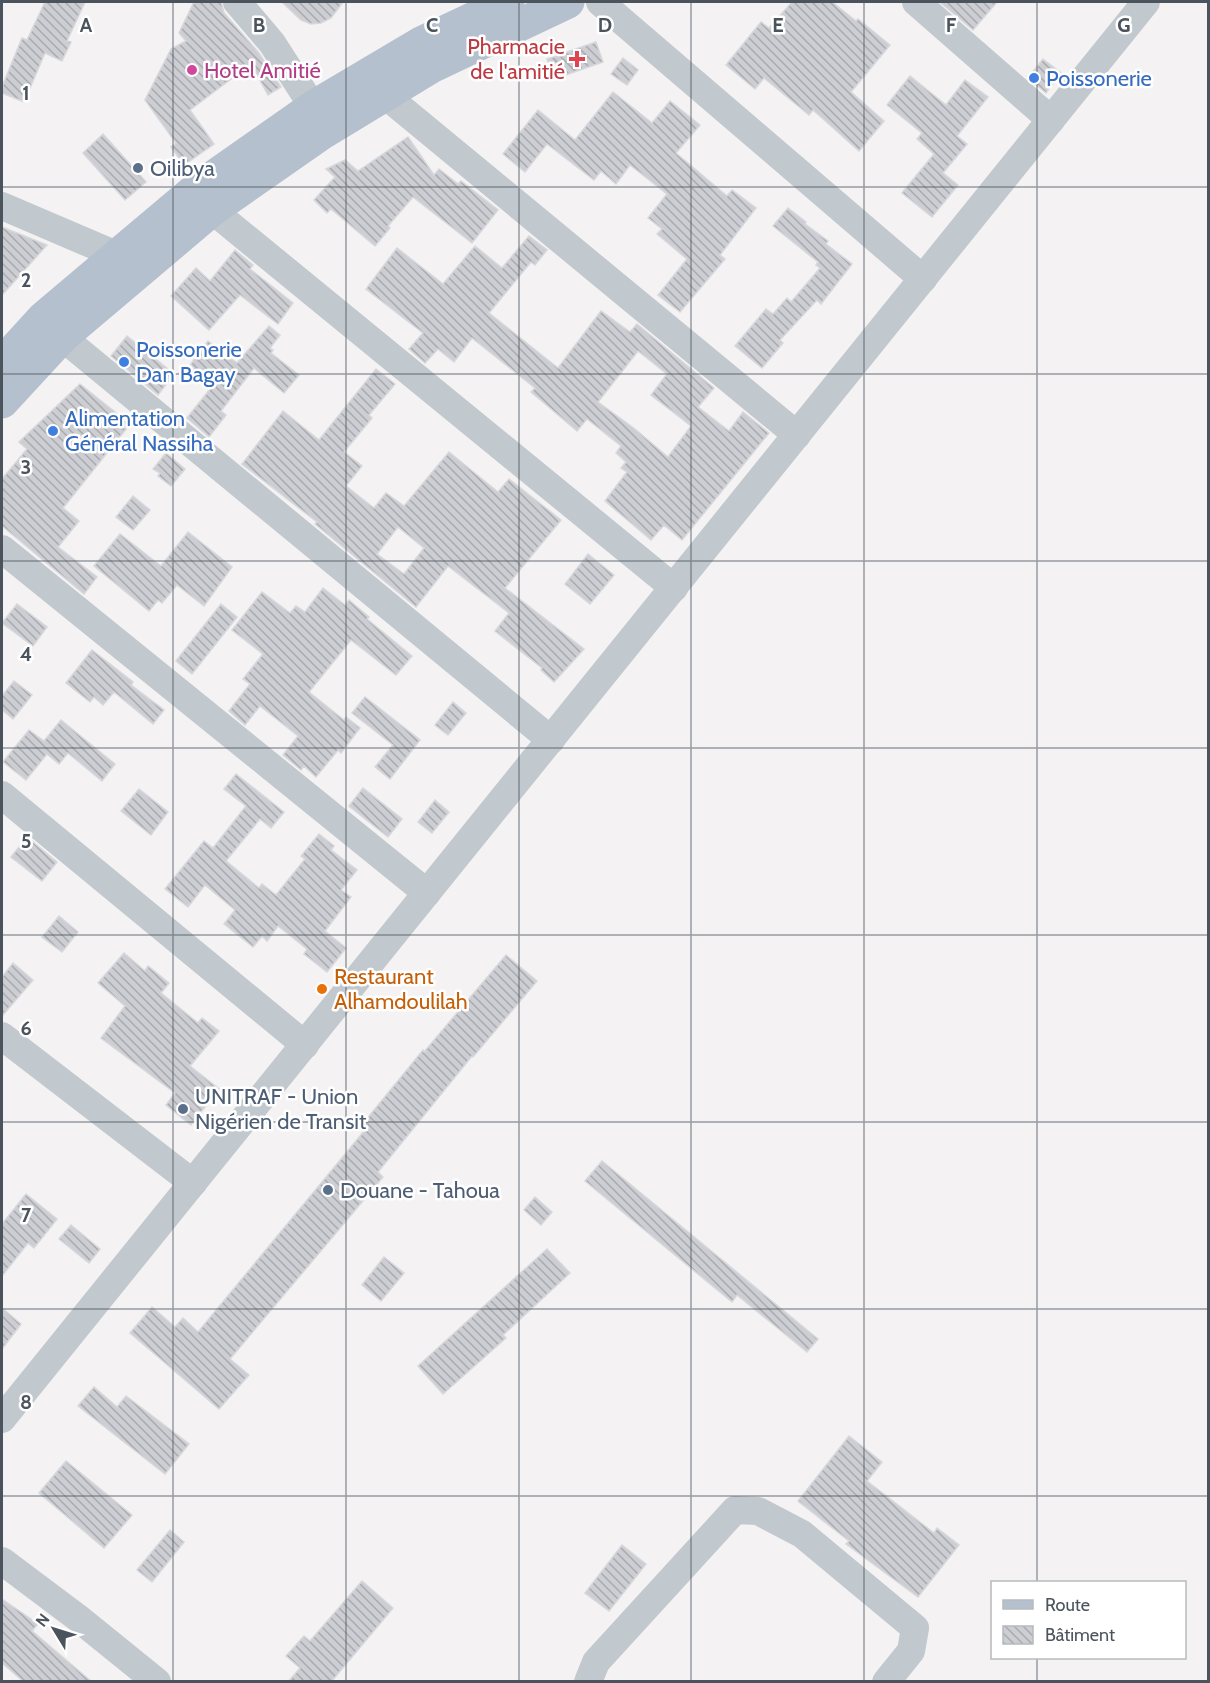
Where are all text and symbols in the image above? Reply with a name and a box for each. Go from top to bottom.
text: A [80,13,93,37]
text: B [253,13,265,37]
text: C [426,13,438,37]
text: D [598,13,612,37]
text: E [772,13,784,37]
text: F [946,13,957,37]
text: G [1117,13,1131,37]
place label: Pharmacie de l'amitié [467,33,565,85]
marker: Pharmacie de l'amitié [570,52,584,66]
place label: Hotel Amitié [204,57,321,84]
marker: Hotel Amitié [185,63,199,77]
place label: Poissonerie [1046,65,1152,92]
marker: Poissonerie [1027,71,1041,85]
text: 1 [22,81,30,105]
place label: Oilibya [150,155,215,182]
marker: Oilibya [131,161,145,175]
text: 2 [21,268,31,292]
place label: Poissonerie Dan Bagay [136,336,242,388]
marker: Poissonerie Dan Bagay [117,355,131,369]
place label: Alimentation Général Nassiha [65,405,214,457]
marker: Alimentation Général Nassiha [46,424,60,438]
text: 3 [21,455,31,479]
text: 4 [20,642,32,666]
text: 5 [21,829,31,853]
place label: Restaurant Alhamdoulilah [334,963,468,1015]
marker: Restaurant Alhamdoulilah [315,982,329,996]
text: 6 [20,1016,32,1040]
place label: UNITRAF - Union Nigérien de Transit [195,1083,367,1135]
marker: UNITRAF - Union Nigérien de Transit [176,1102,190,1116]
place label: Douane - Tahoua [340,1177,500,1204]
marker: Douane - Tahoua [321,1183,335,1197]
text: 7 [21,1203,32,1227]
text: 8 [20,1390,32,1414]
legend [991,1581,1186,1659]
text: Route [1045,1594,1090,1616]
north arrow [24,1599,84,1659]
text: N [32,1610,54,1630]
text: Bâtiment [1045,1624,1115,1646]

